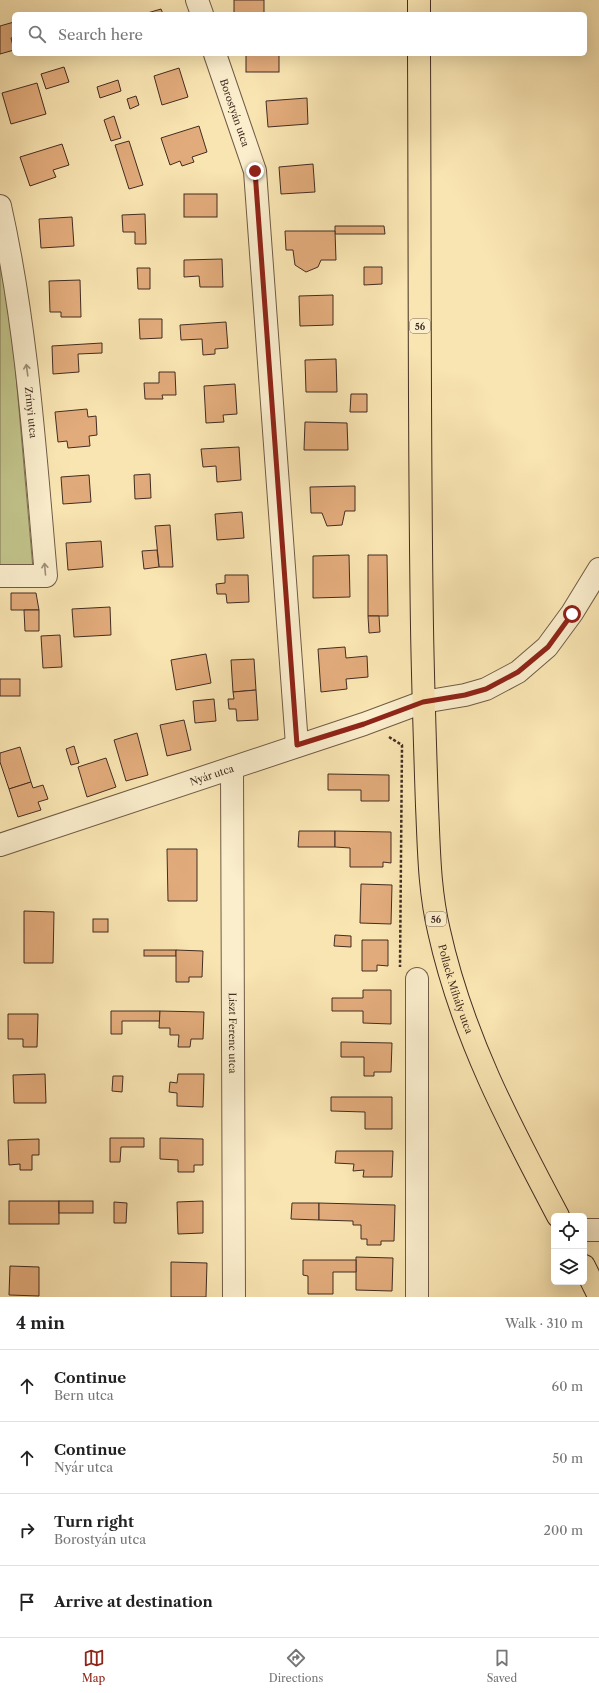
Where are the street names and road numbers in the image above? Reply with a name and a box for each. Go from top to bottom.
street label: Borostyán utca [217,77,253,149]
road number: 56 [410,319,430,333]
street label: Zrínyi utca [22,386,40,440]
street label: Nyár utca [188,761,236,788]
road number: 56 [426,912,446,926]
street label: Pollack Mihály utca [436,943,476,1036]
street label: Liszt Ferenc utca [226,992,240,1074]

